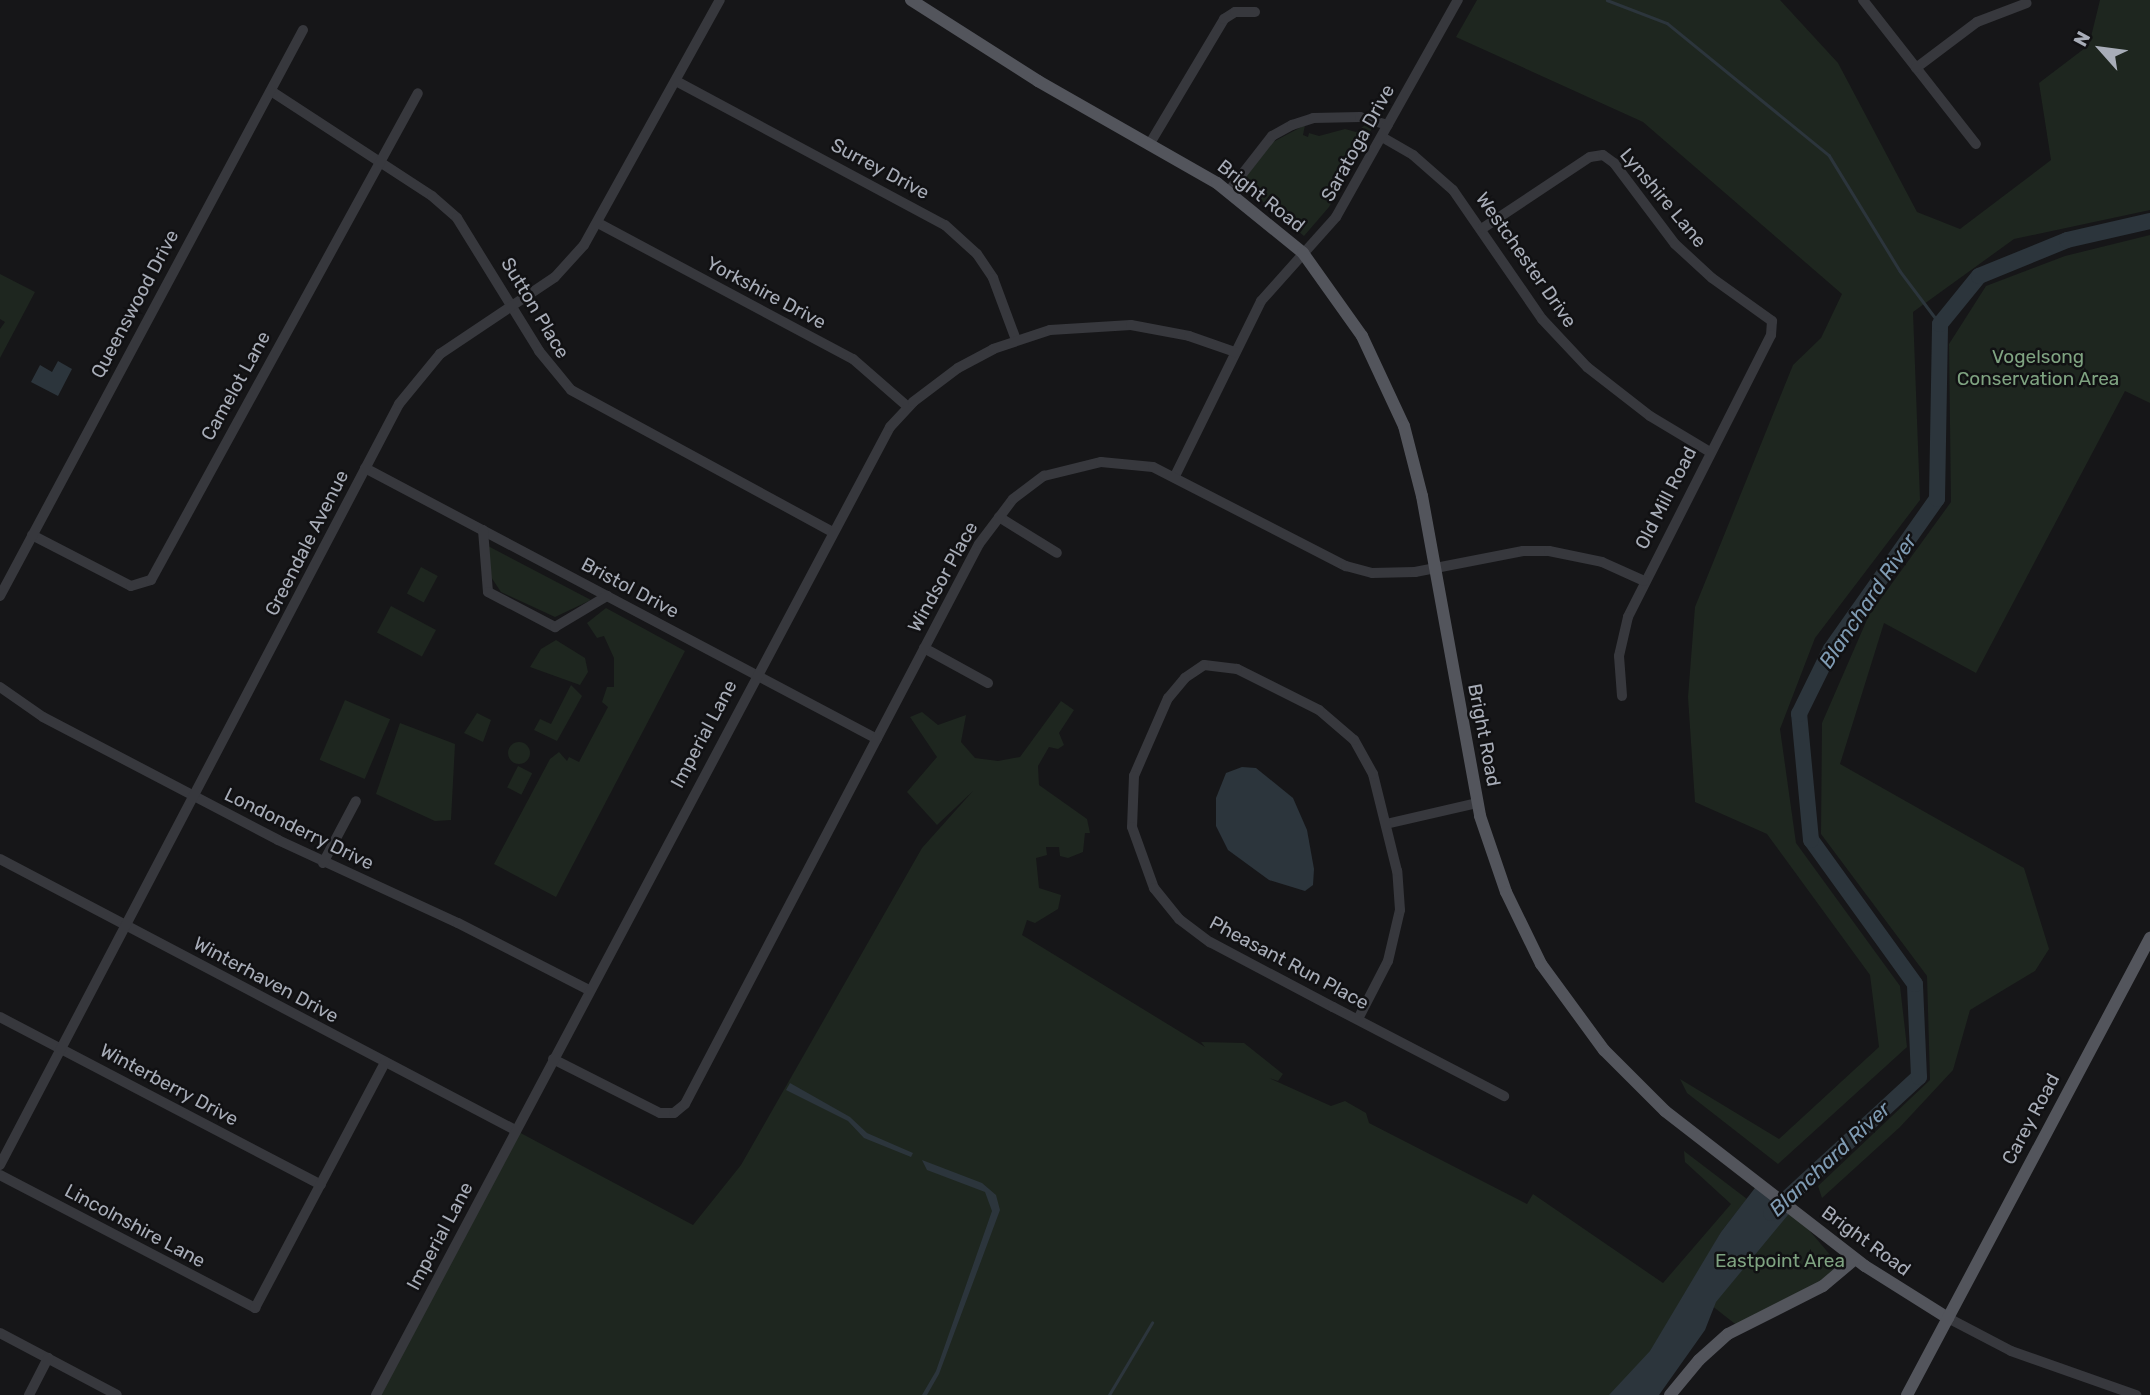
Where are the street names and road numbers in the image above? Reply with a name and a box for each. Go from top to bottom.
street label: Saratoga Drive [1316,80,1400,206]
street label: Surrey Drive [827,133,933,205]
street label: Lynshire Lane [1615,144,1711,252]
street label: Bright Road [1213,155,1309,237]
street label: Westchester Drive [1471,188,1581,332]
street label: Queenswood Drive [86,226,184,382]
street label: Yorkshire Drive [702,252,830,334]
street label: Sutton Place [496,253,574,363]
street label: Camelot Lane [197,327,275,445]
street label: Old Mill Road [1630,443,1702,553]
street label: Greendale Avenue [260,466,354,620]
street label: Windsor Place [903,517,983,637]
street label: Bristol Drive [577,553,683,623]
street label: Imperial Lane [666,676,742,792]
street label: Bright Road [1463,682,1505,788]
street label: Londonderry Drive [220,783,378,875]
street label: Pheasant Run Place [1205,911,1373,1015]
street label: Winterhaven Drive [190,932,342,1028]
street label: Winterberry Drive [96,1039,242,1131]
street label: Carey Road [1997,1069,2065,1169]
street label: Imperial Lane [402,1178,478,1294]
street label: Lincolnshire Lane [61,1179,209,1273]
street label: Bright Road [1817,1201,1915,1281]

